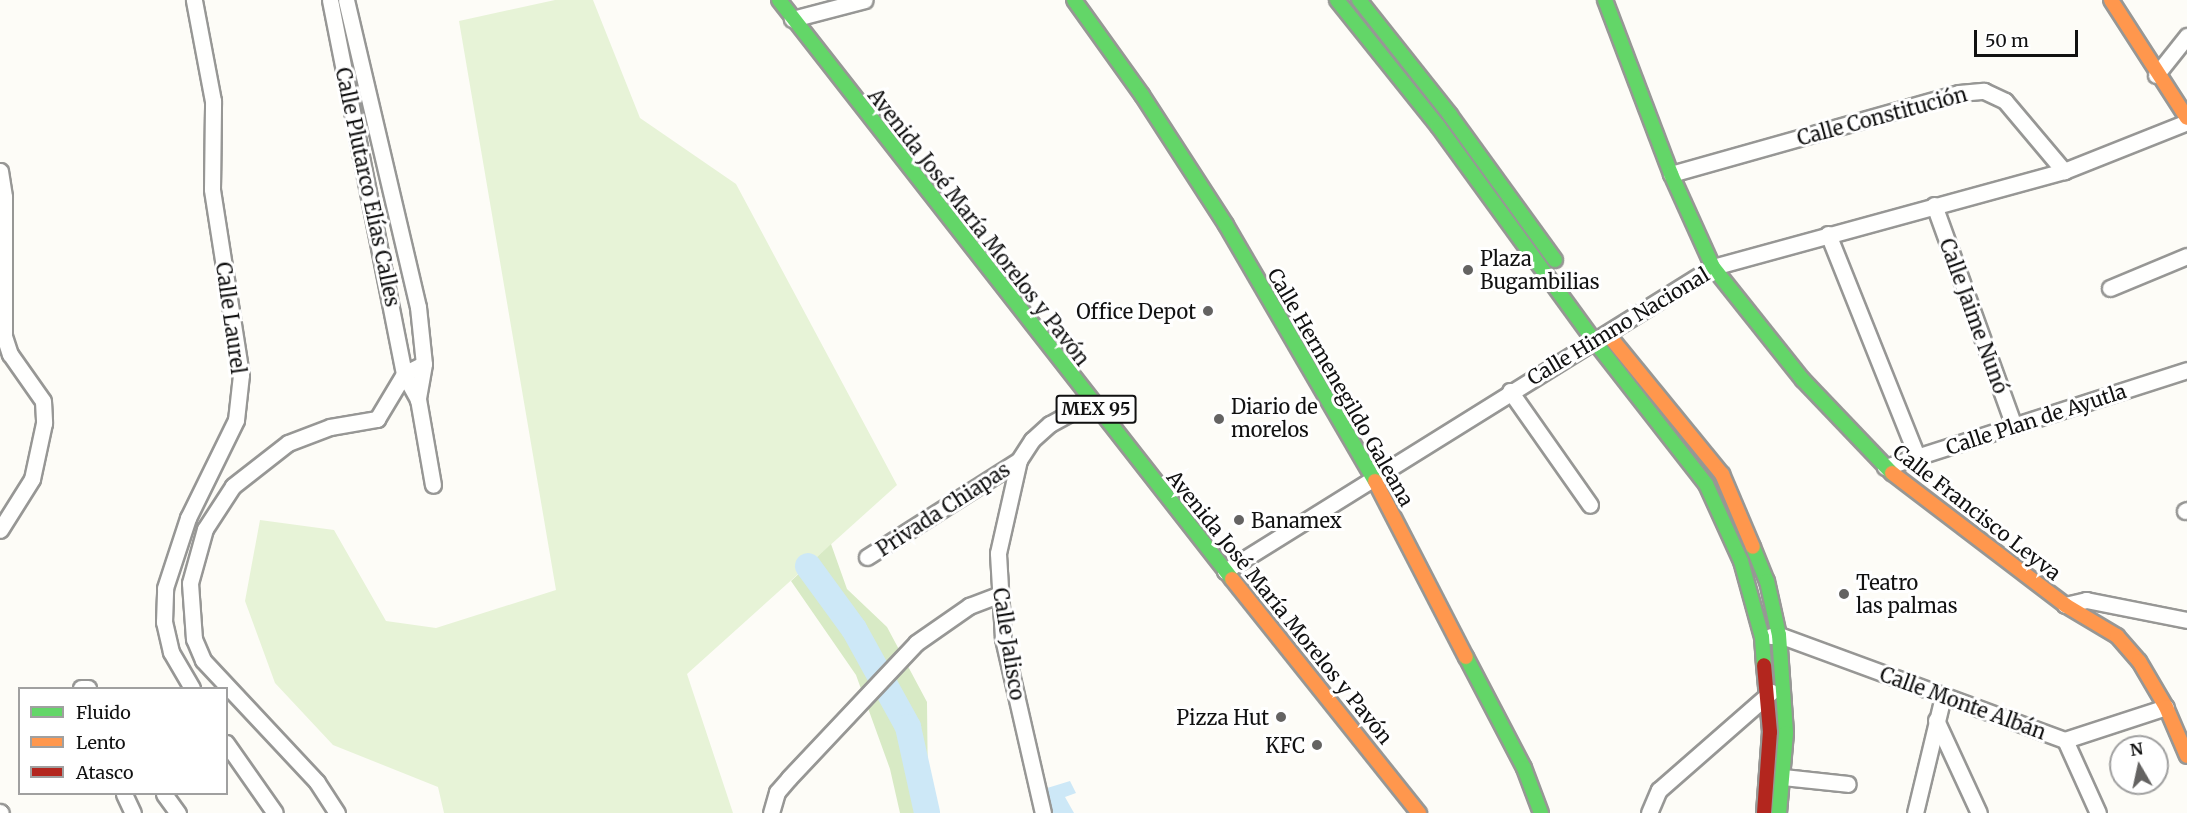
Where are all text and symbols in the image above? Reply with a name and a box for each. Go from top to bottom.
scale bar [1977,18,2080,56]
text: 50 m [1985,29,2029,52]
street label: Calle Plutarco Elías Calles [331,65,405,309]
street label: Calle Constitución [1794,82,1970,150]
street label: Avenida José María Morelos y Pavón [863,84,1095,370]
street label: Calle Jaime Nunó [1935,235,2013,397]
place label: Plaza Bugambilias [1480,246,1600,293]
street label: Calle Laurel [211,261,251,375]
street label: Calle Himno Nacional [1523,262,1713,390]
marker: Plaza Bugambilias [1461,263,1475,277]
street label: Calle Hermenegildo Galeana [1263,264,1419,510]
place label: Office Depot [1076,299,1196,323]
marker: Office Depot [1201,304,1215,318]
street label: Calle Plan de Ayutla [1943,379,2129,459]
road number: MEX 95 [1056,394,1136,424]
place label: Diario de morelos [1231,395,1318,442]
marker: Diario de morelos [1212,412,1226,426]
street label: Calle Francisco Leyva [1888,439,2066,585]
street label: Privada Chiapas [872,457,1014,561]
street label: Avenida José María Morelos y Pavón [1162,465,1398,749]
place label: Banamex [1251,508,1342,532]
marker: Banamex [1232,513,1246,527]
place label: Teatro las palmas [1856,570,1958,617]
street label: Calle Jalisco [988,586,1030,702]
marker: Teatro las palmas [1837,587,1851,601]
street label: Calle Monte Albán [1877,662,2049,744]
legend [18,687,228,795]
text: Fluido [76,701,131,724]
place label: Pizza Hut [1176,705,1269,729]
marker: Pizza Hut [1274,710,1288,724]
text: Lento [76,731,126,754]
place label: KFC [1265,733,1305,757]
north arrow [2109,735,2169,795]
marker: KFC [1310,738,1324,752]
text: N [2129,738,2144,760]
text: Atasco [76,761,134,784]

